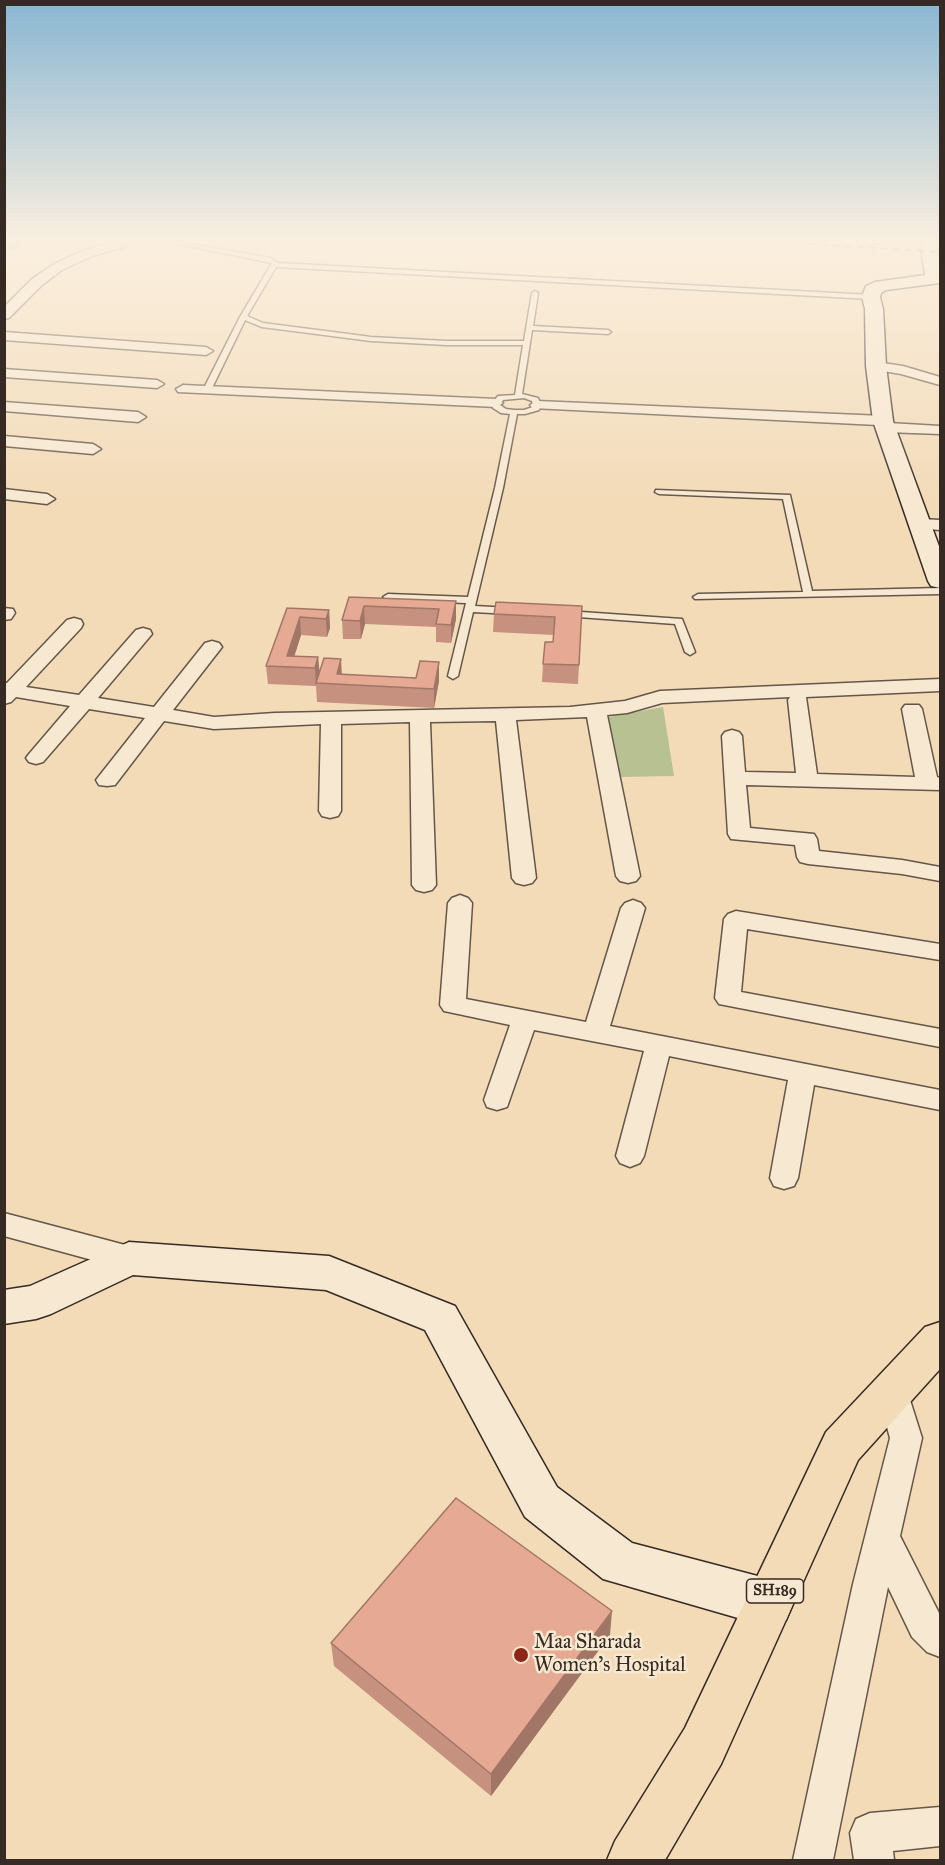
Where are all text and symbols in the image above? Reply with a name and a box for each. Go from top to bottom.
road number: SH189 [746,1579,804,1603]
place label: Maa Sharada Women's Hospital [534,1631,686,1678]
marker: Maa Sharada Women's Hospital [512,1646,530,1664]

